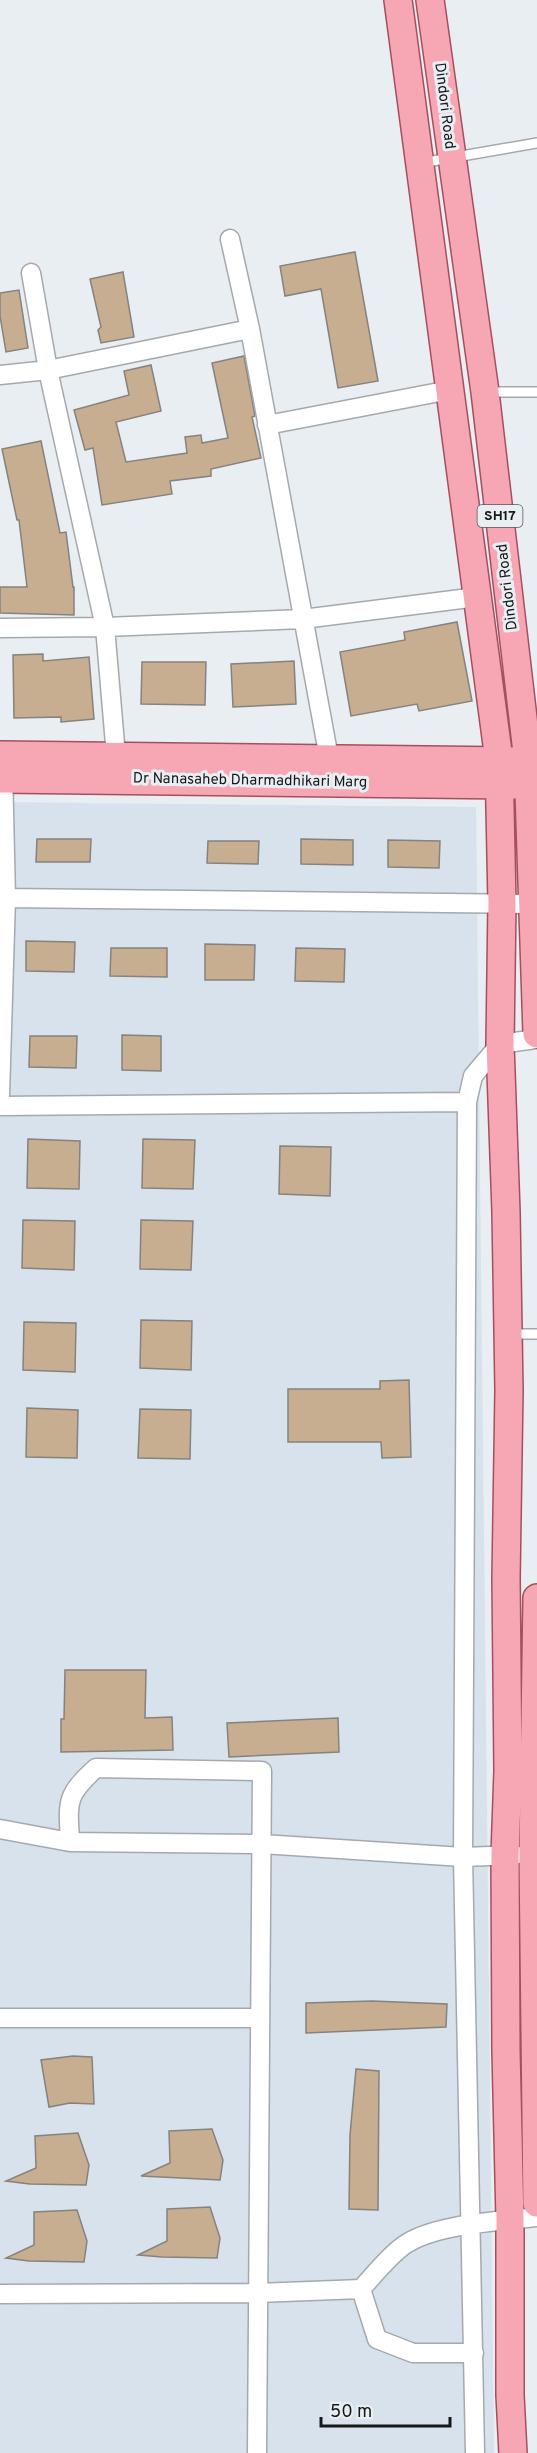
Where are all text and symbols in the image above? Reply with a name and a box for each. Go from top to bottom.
street label: Dindori Road [429,62,459,150]
road number: SH17 [478,505,522,527]
street label: Dindori Road [493,543,523,631]
street label: Dr Nanasaheb Dharmadhikari Marg [133,769,367,793]
scale bar [321,2390,450,2428]
text: 50 m [330,2401,372,2424]

